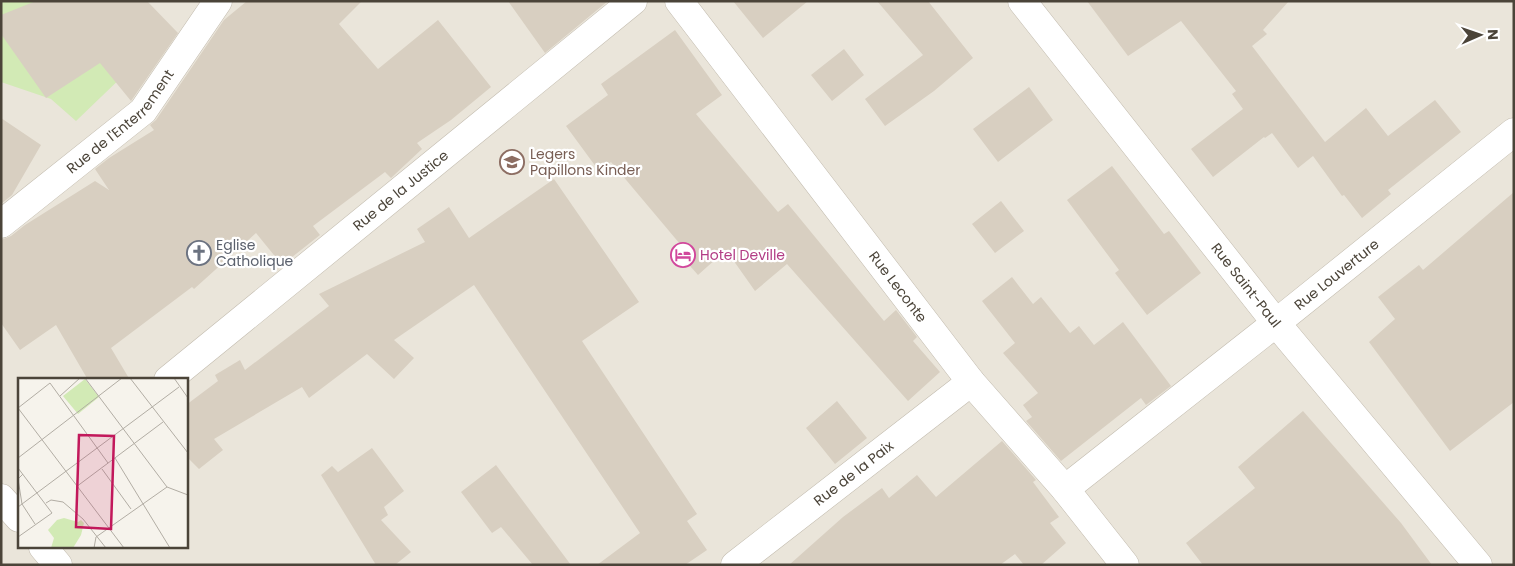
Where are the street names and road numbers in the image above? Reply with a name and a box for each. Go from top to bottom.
street label: Rue de l'Enterrement [62,65,179,178]
street label: Rue de la Justice [349,145,453,235]
street label: Rue Louverture [1290,234,1383,315]
street label: Rue Saint-Paul [1206,239,1286,332]
street label: Rue Leconte [864,247,932,327]
street label: Rue de la Paix [809,436,898,510]

